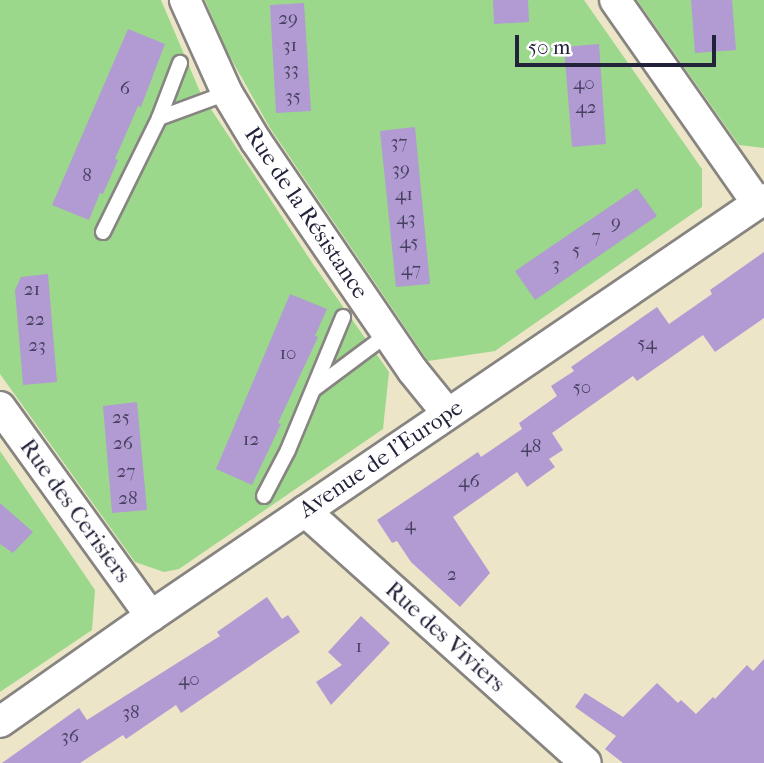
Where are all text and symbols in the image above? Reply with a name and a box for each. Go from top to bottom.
house number: 29 [278,8,298,30]
scale bar [519,21,720,65]
house number: 31 [283,35,297,57]
text: 50 m [528,35,571,59]
house number: 33 [283,59,299,81]
house number: 40 [573,73,595,95]
house number: 6 [120,78,130,100]
house number: 35 [285,86,301,108]
house number: 42 [576,97,596,119]
street label: Rue de la Résistance [238,122,374,304]
house number: 37 [391,132,407,154]
house number: 39 [392,159,410,181]
house number: 8 [82,165,92,187]
house number: 41 [395,184,413,206]
house number: 43 [396,208,416,230]
house number: 9 [611,212,621,234]
house number: 7 [591,226,601,248]
house number: 45 [400,232,418,254]
house number: 5 [572,240,580,262]
house number: 3 [552,254,560,276]
house number: 47 [401,259,421,281]
house number: 21 [24,279,40,301]
house number: 22 [25,309,45,331]
house number: 54 [637,333,657,355]
house number: 23 [28,335,46,357]
house number: 10 [279,343,297,365]
house number: 50 [573,377,591,399]
street label: Avenue de l'Europe [294,394,468,524]
house number: 25 [112,407,130,429]
house number: 12 [243,429,259,451]
house number: 26 [113,433,133,455]
street label: Rue des Cerisiers [14,434,136,588]
house number: 48 [521,436,541,458]
house number: 27 [117,461,135,483]
house number: 46 [458,471,480,493]
house number: 28 [118,488,138,510]
house number: 4 [404,514,416,536]
house number: 2 [447,564,457,586]
street label: Rue des Viviers [379,576,511,698]
house number: 1 [356,636,362,658]
house number: 40 [178,669,200,691]
house number: 38 [122,702,140,724]
house number: 36 [61,726,79,748]

